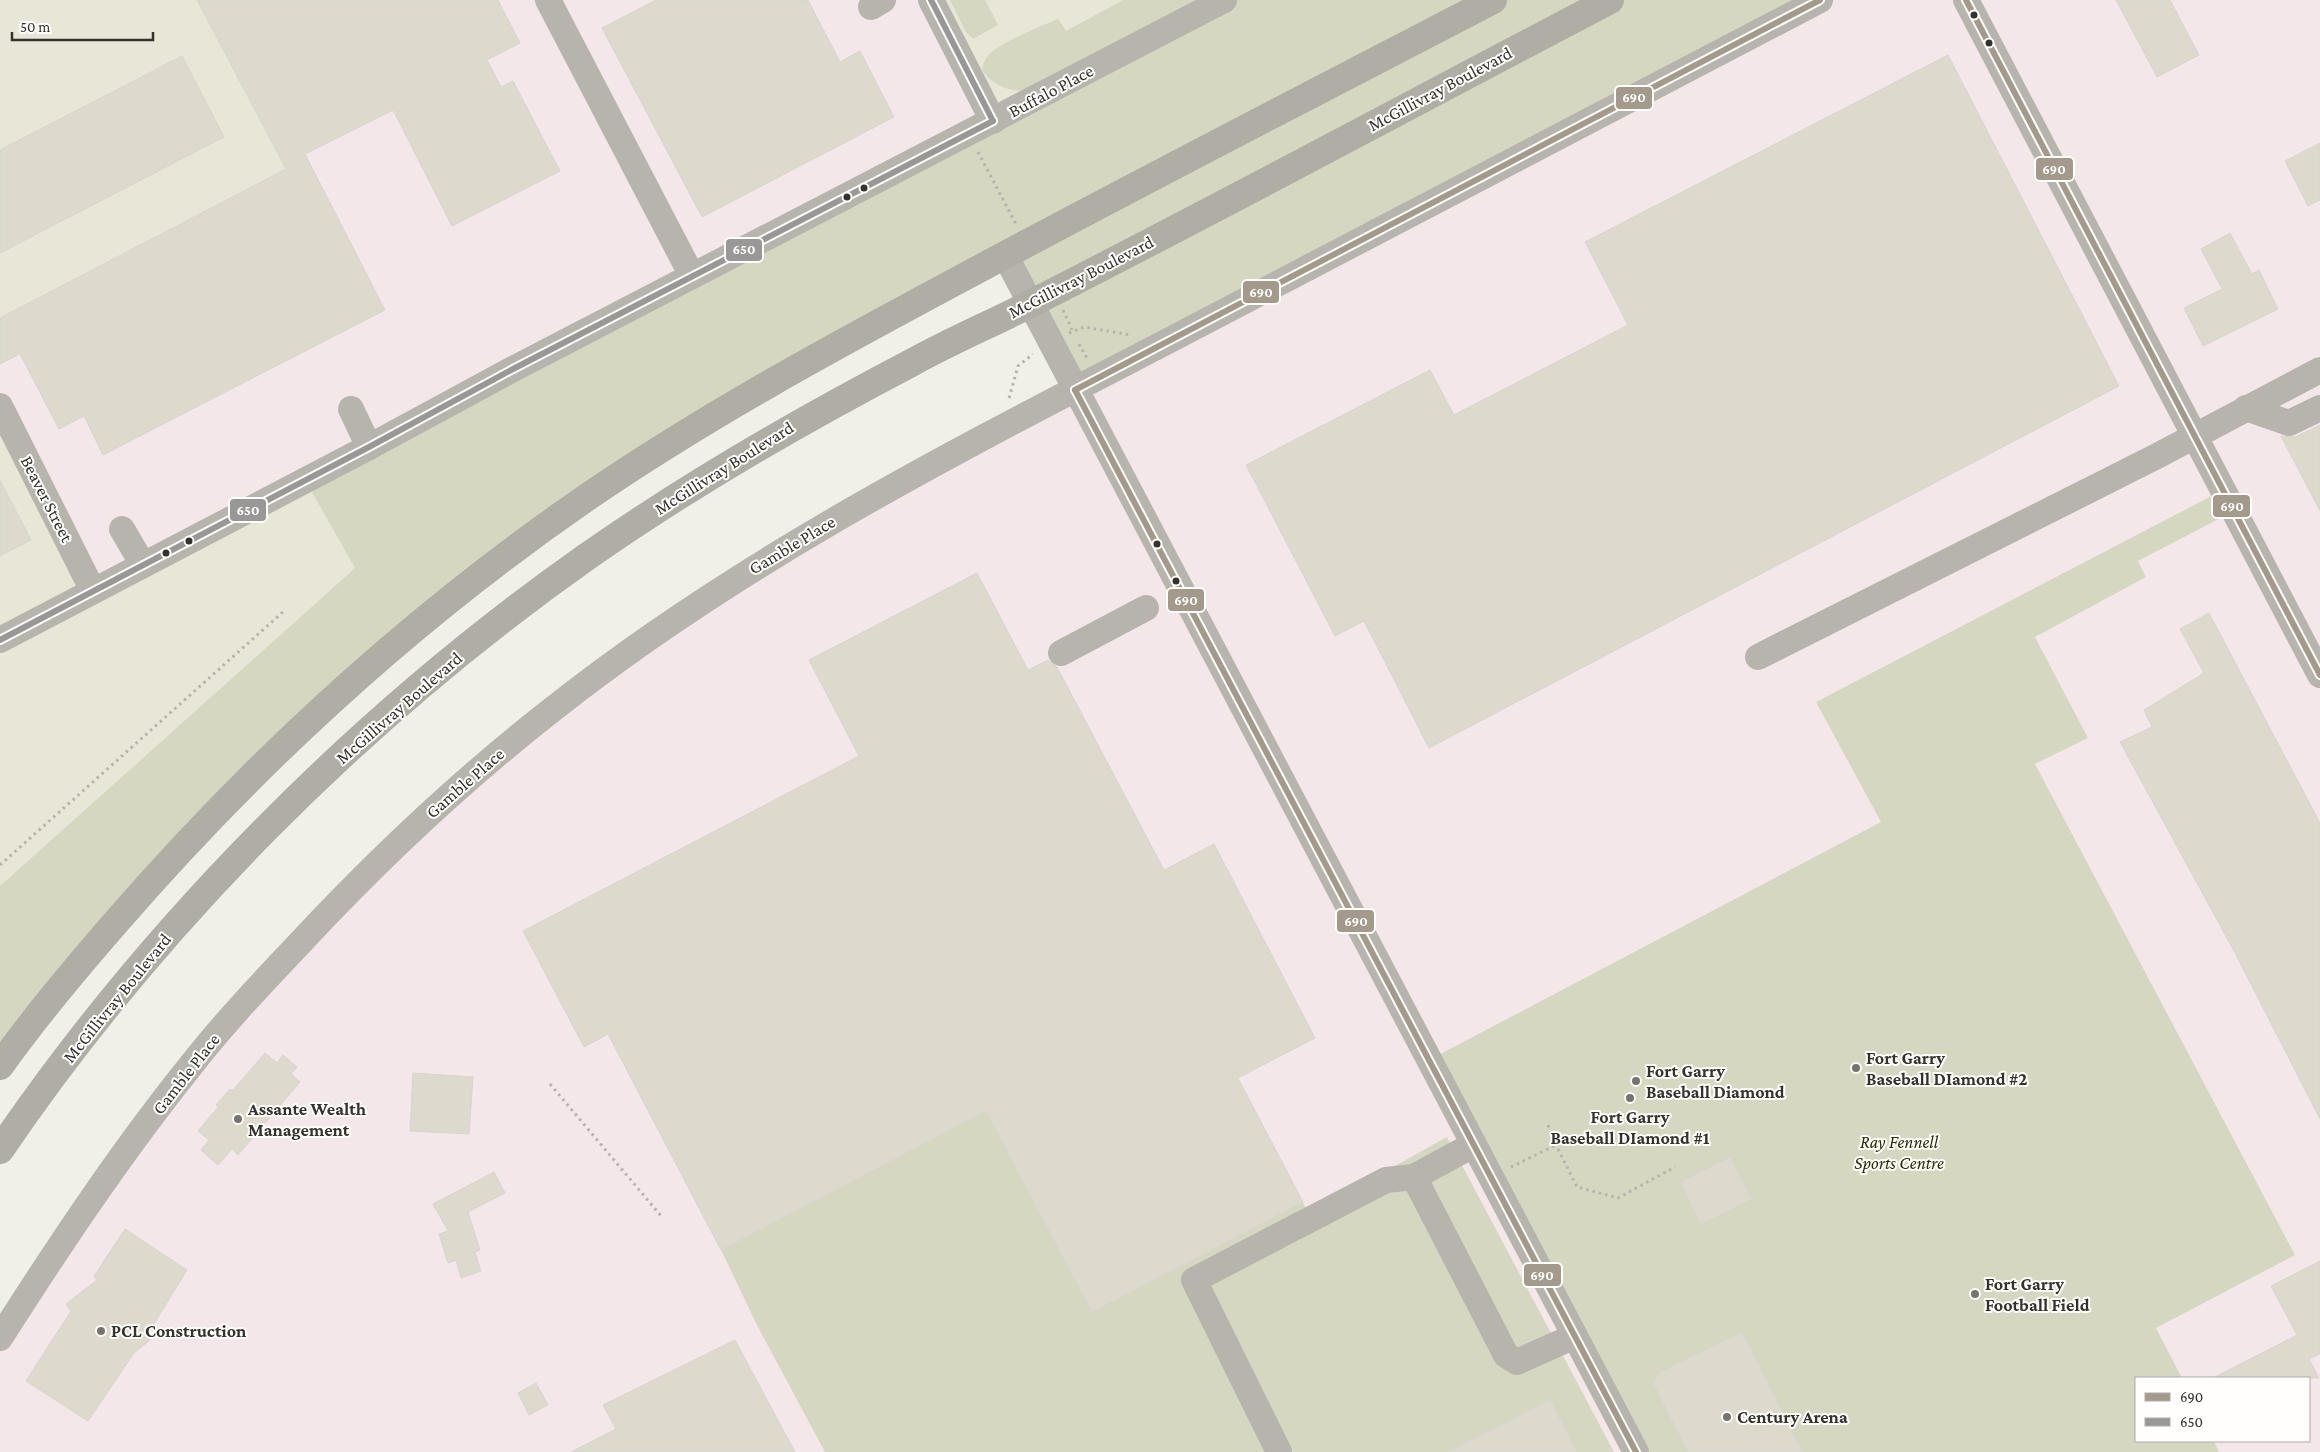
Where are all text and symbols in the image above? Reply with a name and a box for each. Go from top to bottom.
scale bar [12,10,154,42]
unlabelled marker [1969,10,1979,20]
text: 50 m [20,19,50,35]
unlabelled marker [1984,38,1994,48]
street label: McGillivray Boulevard [1365,42,1516,135]
street label: Buffalo Place [1005,60,1097,122]
line badge: 690 [1615,86,1653,110]
text: 690 [1622,89,1646,105]
line badge: 690 [2035,157,2074,181]
text: 690 [2042,161,2066,177]
unlabelled marker [859,183,869,193]
unlabelled marker [842,192,852,202]
street label: McGillivray Boulevard [1005,232,1157,322]
line badge: 650 [725,238,763,262]
text: 650 [733,241,755,257]
line badge: 690 [1242,280,1280,304]
text: 690 [1249,284,1273,300]
street label: McGillivray Boulevard [651,417,798,519]
street label: Beaver Street [17,453,78,546]
line badge: 690 [2212,494,2251,518]
line badge: 650 [229,498,267,522]
text: 690 [2220,498,2244,514]
text: 650 [237,502,259,518]
street label: Gamble Place [745,511,839,579]
unlabelled marker [184,536,194,546]
unlabelled marker [1152,539,1162,549]
unlabelled marker [161,548,171,558]
unlabelled marker [1171,576,1181,586]
line badge: 690 [1167,588,1205,612]
text: 690 [1174,592,1198,608]
street label: McGillivray Boulevard [332,648,466,768]
street label: Gamble Place [422,744,508,822]
line badge: 690 [1336,909,1375,933]
text: 690 [1344,913,1368,929]
street label: McGillivray Boulevard [59,929,175,1066]
street label: Gamble Place [148,1030,224,1118]
place label: Fort Garry Baseball DIamond #2 [1866,1048,2028,1089]
place label: Fort Garry Baseball Diamond [1646,1061,1785,1102]
marker: Fort Garry Baseball DIamond #2 [1850,1062,1862,1074]
marker: Fort Garry Baseball Diamond [1630,1075,1642,1087]
marker: Fort Garry Baseball DIamond #1 [1624,1092,1636,1104]
place label: Assante Wealth Management [247,1099,367,1140]
place label: Fort Garry Baseball DIamond #1 [1550,1107,1710,1148]
marker: Assante Wealth Management [232,1113,244,1125]
park label: Ray Fennell Sports Centre [1854,1132,1944,1173]
line badge: 690 [1523,1263,1562,1287]
text: 690 [1530,1267,1554,1283]
place label: Fort Garry Football Field [1985,1274,2090,1315]
marker: Fort Garry Football Field [1969,1288,1981,1300]
place label: PCL Construction [111,1321,247,1341]
marker: PCL Construction [95,1325,107,1337]
legend [2135,1377,2310,1442]
text: 690 [2180,1389,2203,1405]
place label: Century Arena [1737,1407,1848,1427]
marker: Century Arena [1721,1411,1733,1423]
text: 650 [2180,1414,2203,1430]

